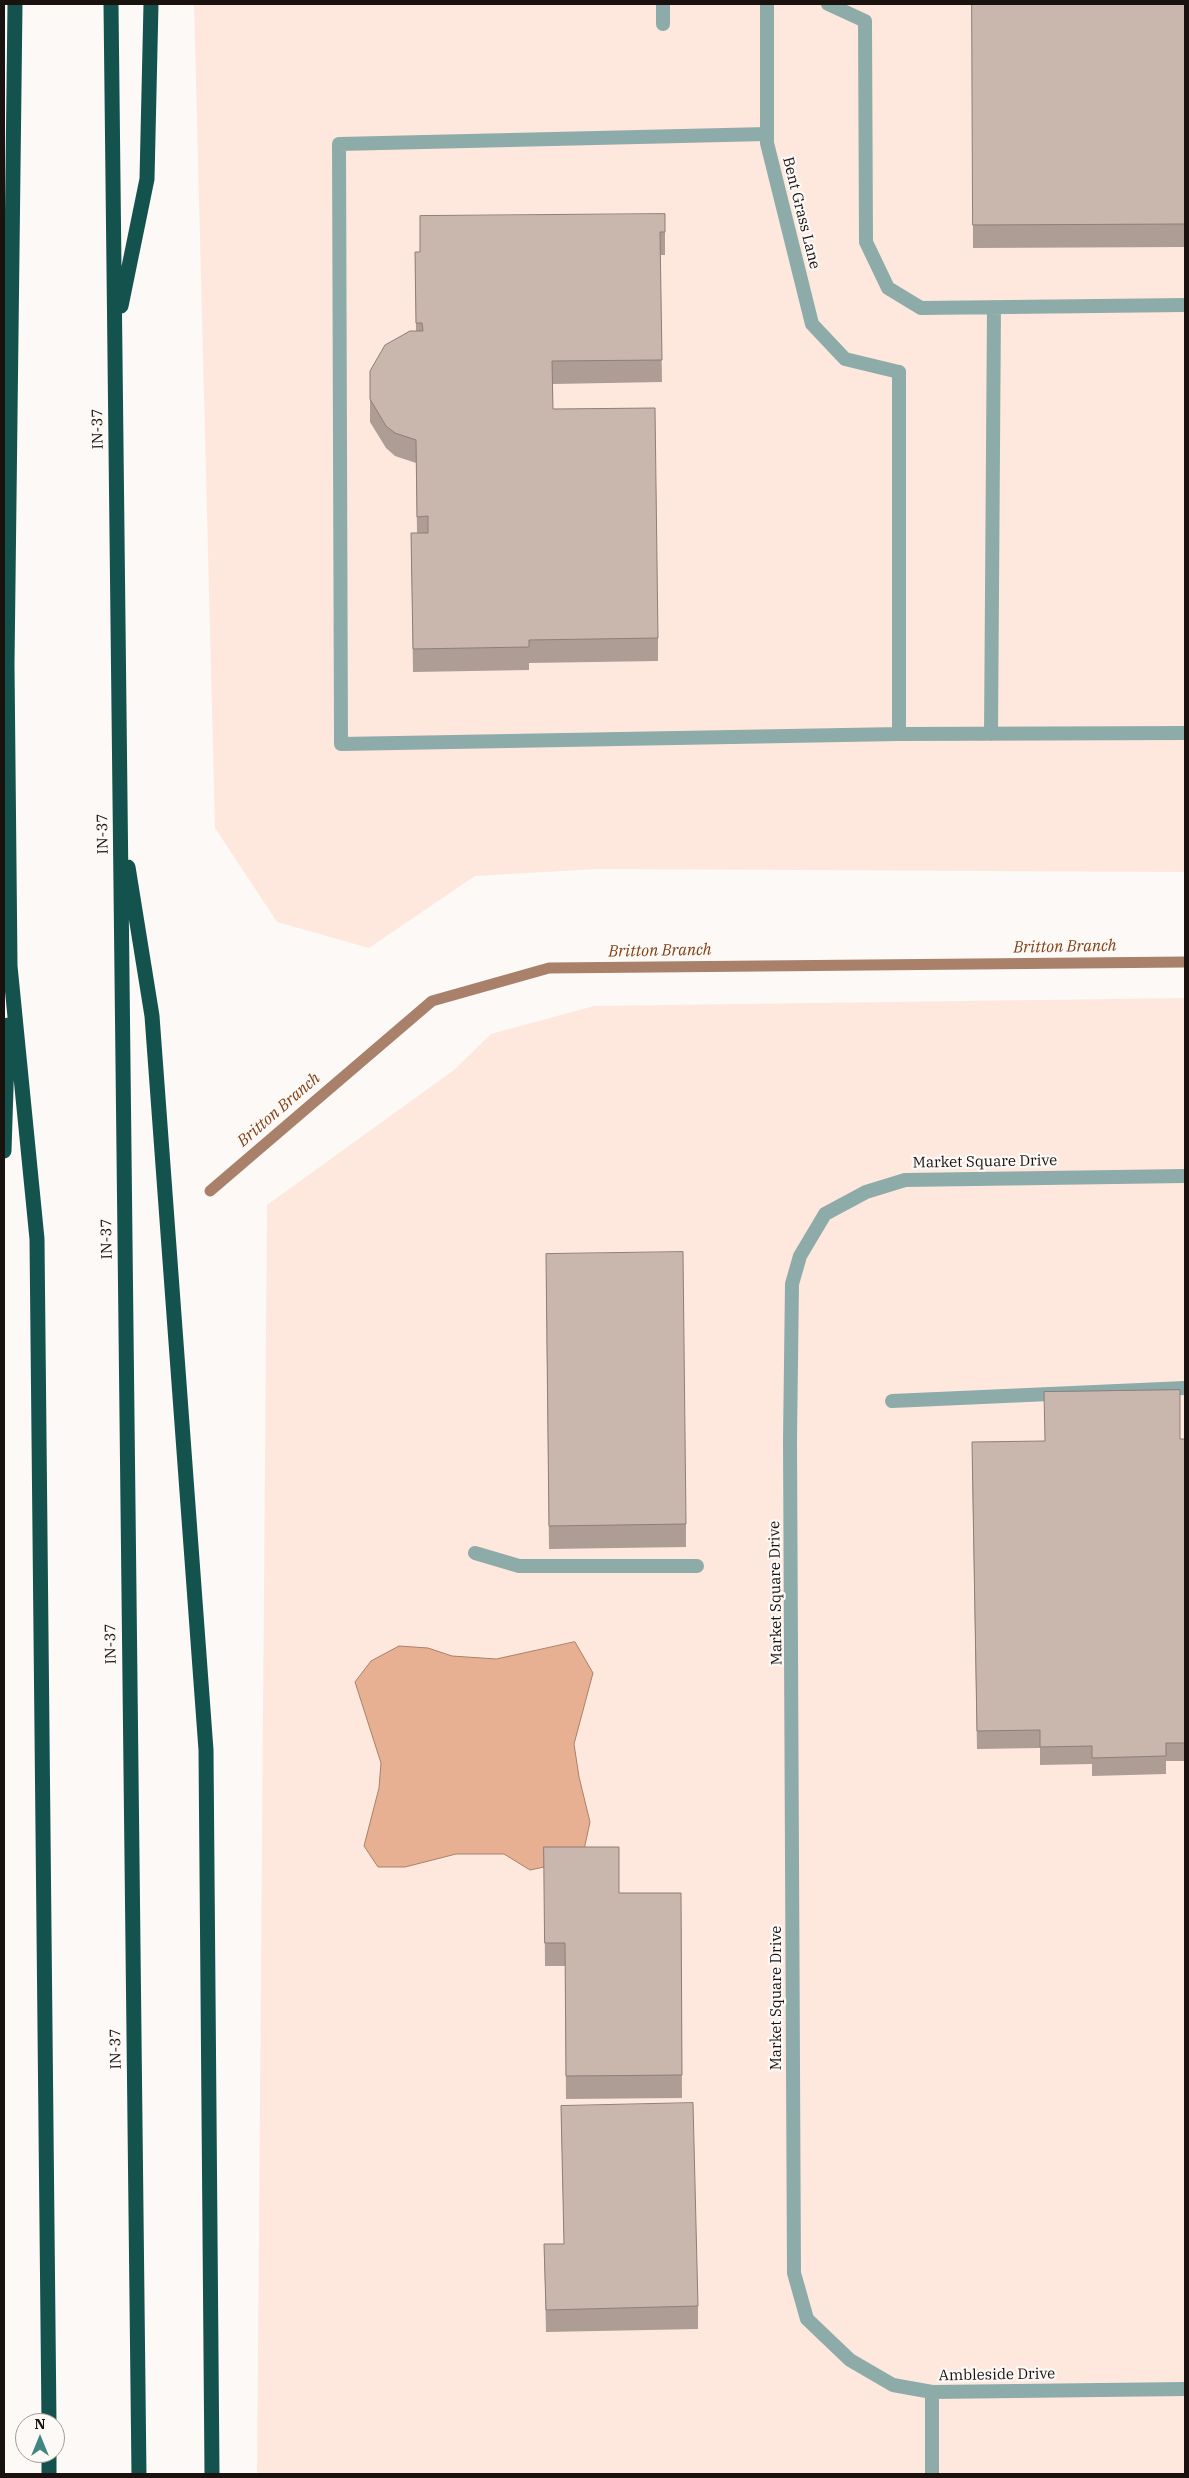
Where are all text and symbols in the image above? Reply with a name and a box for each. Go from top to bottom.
street label: Bent Grass Lane [778,155,824,271]
street label: IN-37 [89,408,107,450]
street label: IN-37 [94,813,112,855]
water label: Britton Branch [1013,937,1117,957]
water label: Britton Branch [608,941,712,961]
water label: Britton Branch [234,1069,324,1151]
street label: Market Square Drive [913,1152,1057,1172]
street label: IN-37 [98,1218,116,1260]
street label: Market Square Drive [766,1521,786,1665]
street label: IN-37 [102,1623,120,1665]
street label: Market Square Drive [768,1926,786,2070]
street label: IN-37 [107,2028,125,2070]
street label: Ambleside Drive [939,2365,1055,2385]
north arrow [15,2413,65,2463]
text: N [34,2415,46,2433]

